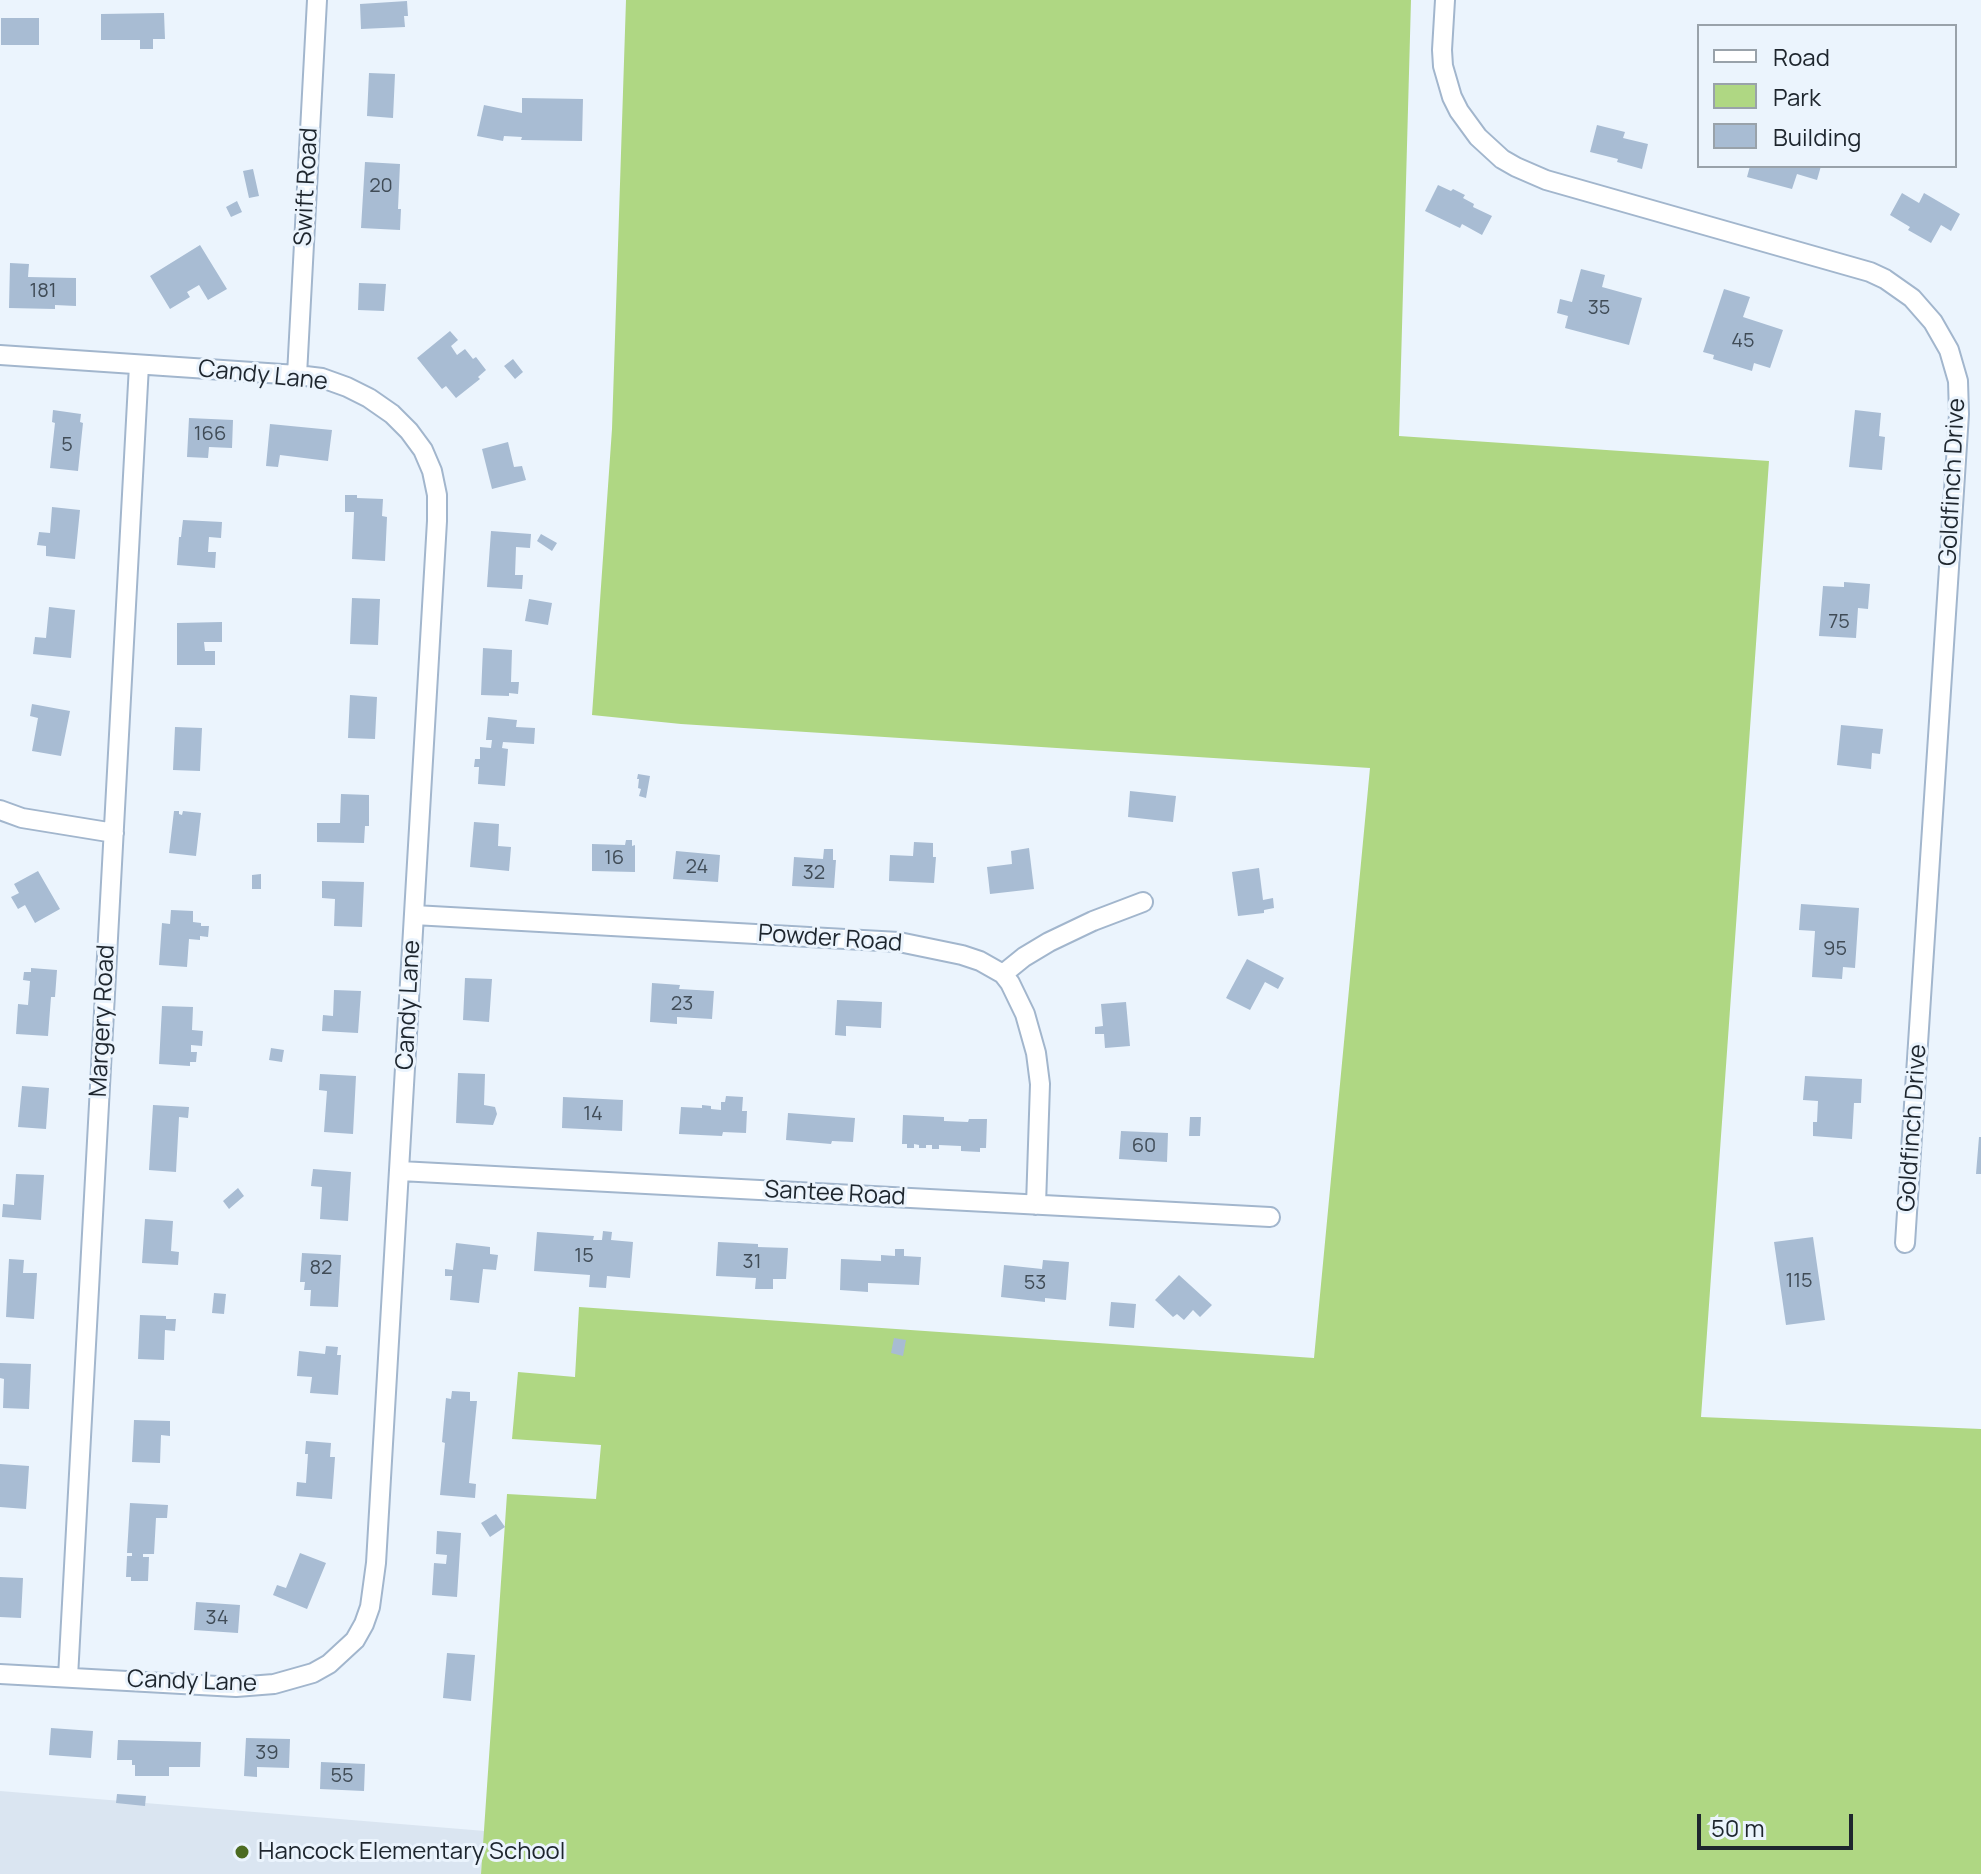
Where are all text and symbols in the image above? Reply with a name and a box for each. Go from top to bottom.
legend [1697,24,1957,168]
text: Road [1773,40,1830,73]
text: Park [1773,80,1821,113]
text: Building [1773,120,1861,153]
street label: Swift Road [290,127,324,247]
house number: 20 [369,174,393,198]
house number: 181 [29,279,57,303]
house number: 35 [1588,296,1610,320]
house number: 45 [1731,329,1755,353]
street label: Candy Lane [197,355,329,397]
street label: Goldfinch Drive [1934,397,1972,567]
house number: 166 [194,422,226,446]
house number: 5 [61,433,73,457]
house number: 75 [1828,610,1850,634]
house number: 16 [604,846,624,870]
house number: 24 [686,855,708,879]
house number: 32 [803,861,825,885]
street label: Powder Road [757,920,903,958]
house number: 95 [1823,937,1847,961]
street label: Candy Lane [391,939,427,1071]
street label: Margery Road [85,944,121,1098]
house number: 23 [671,992,693,1016]
street label: Goldfinch Drive [1893,1043,1933,1213]
house number: 14 [583,1102,603,1126]
house number: 60 [1132,1134,1156,1158]
street label: Santee Road [764,1176,906,1212]
house number: 15 [574,1244,594,1268]
house number: 31 [743,1250,761,1274]
house number: 82 [309,1256,333,1280]
house number: 115 [1785,1269,1813,1293]
house number: 53 [1024,1271,1046,1295]
house number: 34 [206,1606,228,1630]
street label: Candy Lane [126,1665,258,1699]
house number: 39 [255,1741,279,1765]
house number: 55 [330,1764,354,1788]
scale bar [1701,1798,1857,1848]
text: 50 m [1711,1811,1765,1844]
place label: Hancock Elementary School [258,1838,565,1866]
marker: Hancock Elementary School [233,1843,251,1861]

